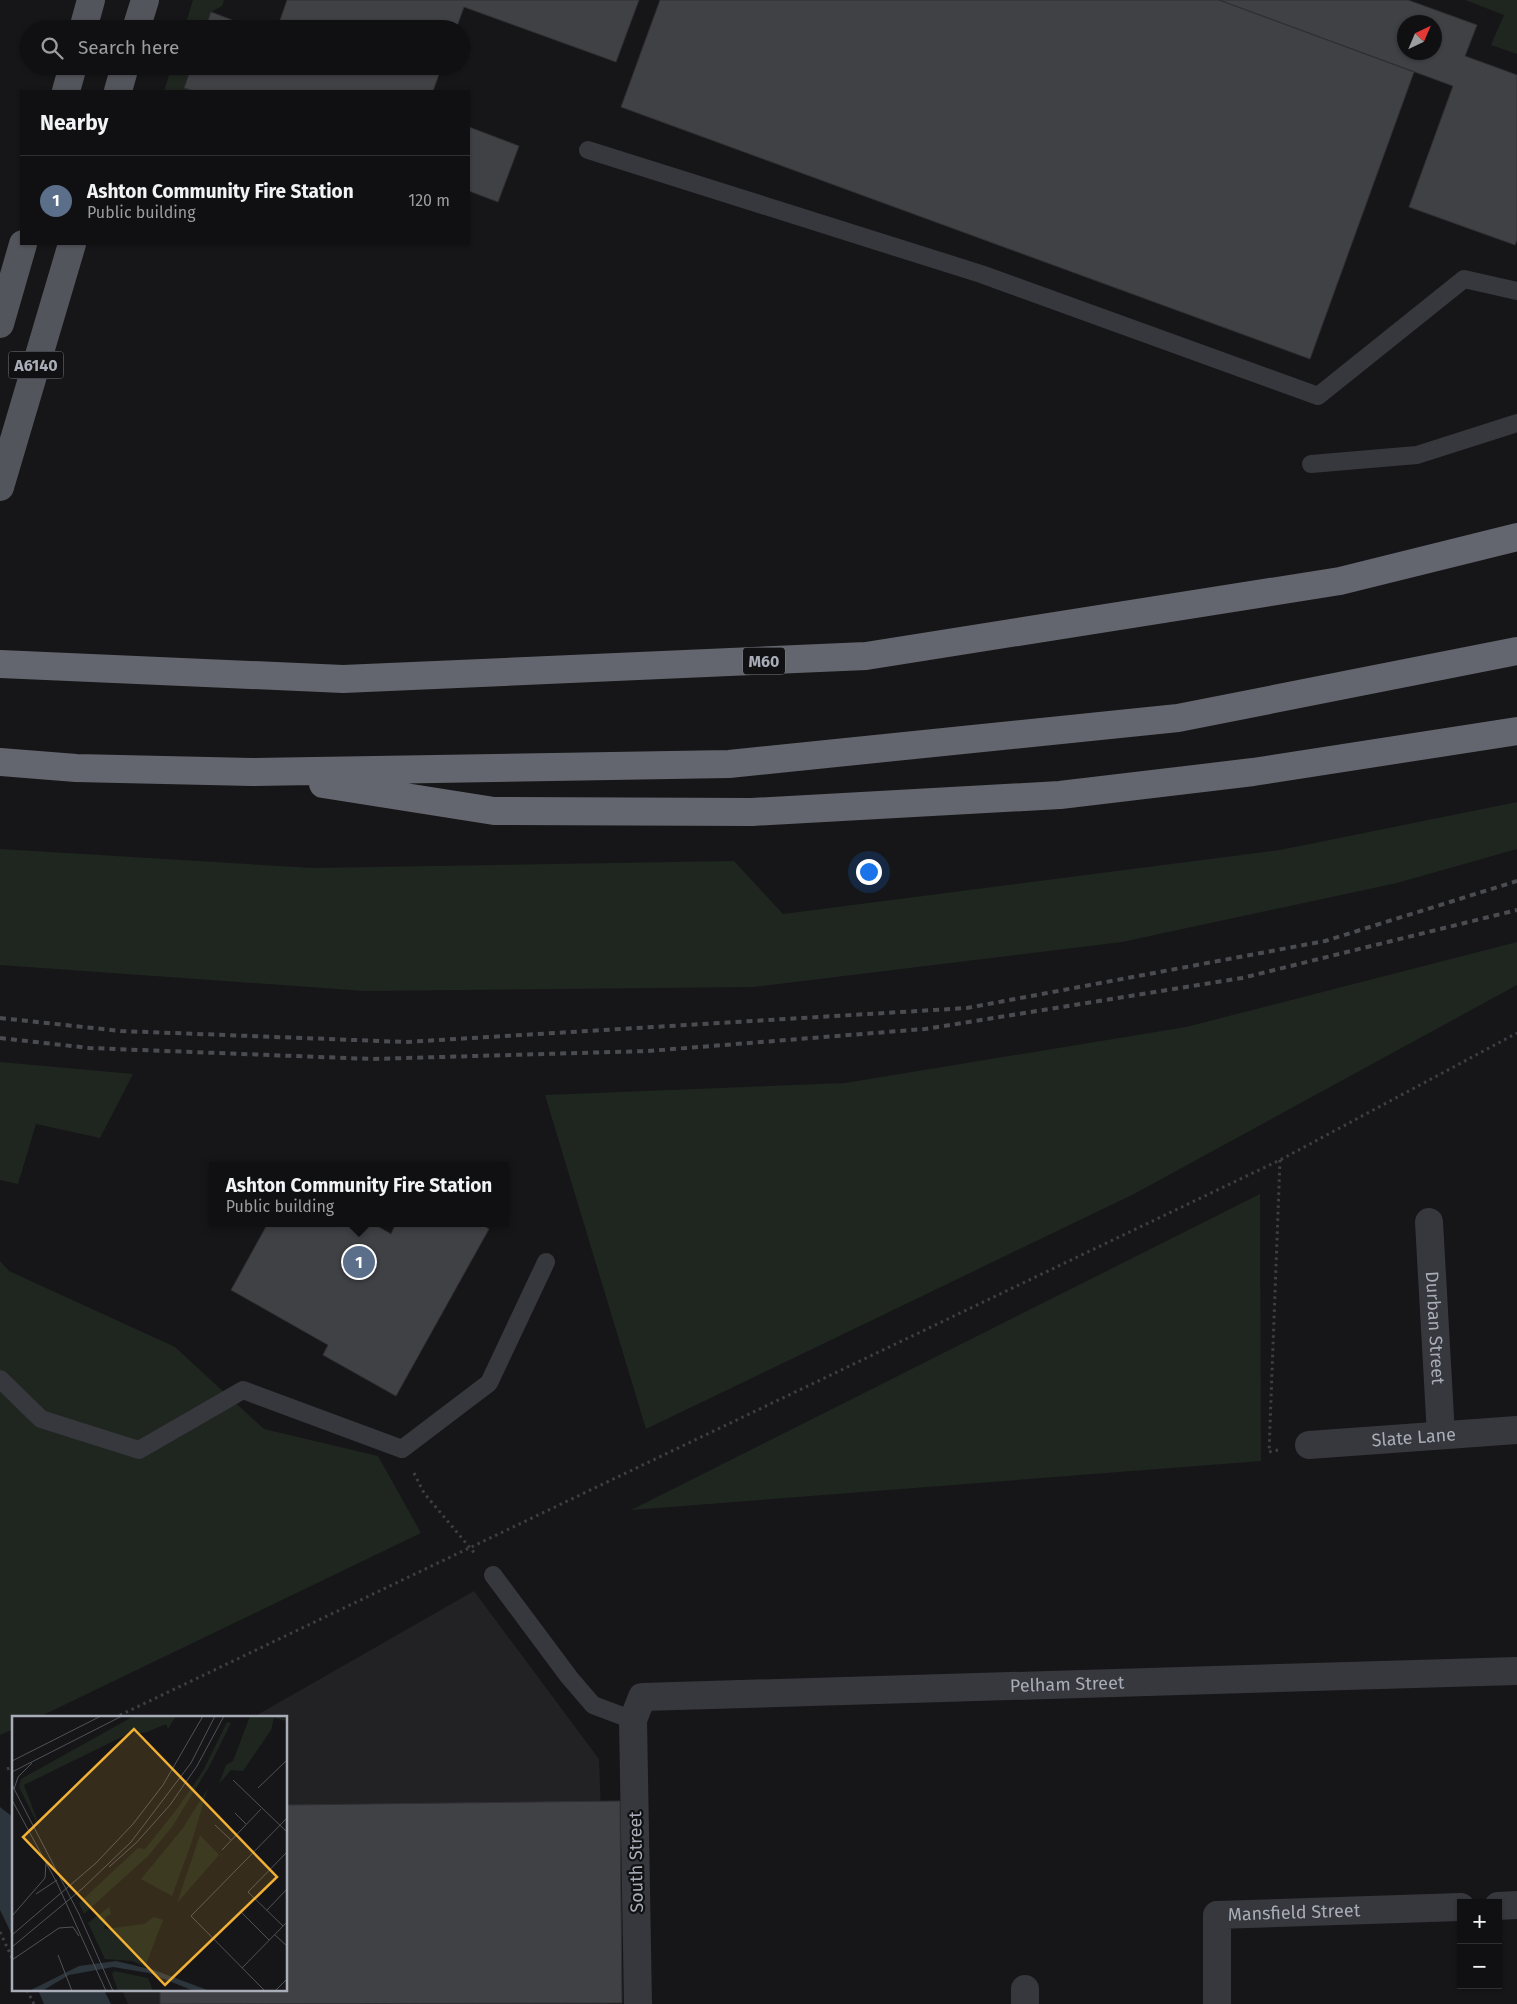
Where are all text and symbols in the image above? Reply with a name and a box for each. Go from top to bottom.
north arrow [1397,15,1442,60]
search box [20,20,470,75]
icon: search [38,34,66,62]
text: Search here [78,36,179,59]
text: Nearby [40,110,108,136]
text: Ashton Community Fire Station [87,180,354,203]
text: 1 [52,191,60,210]
text: 120 m [408,191,450,210]
text: Public building [87,203,195,222]
road number: A6140 [8,352,64,378]
road number: M60 [743,648,785,674]
your location [856,859,882,885]
popup [209,1162,509,1227]
text: Ashton Community Fire Station [226,1174,492,1197]
text: Public building [226,1197,334,1216]
pin: 1 [343,1243,375,1281]
street label: Durban Street [1421,1271,1449,1386]
street label: Slate Lane [1371,1423,1457,1451]
street label: Pelham Street [1010,1672,1125,1697]
inset map [12,1716,288,1992]
street label: South Street [624,1811,648,1913]
street label: Mansfield Street [1227,1899,1361,1926]
map controls [1457,1899,1502,1989]
button: + [1457,1899,1502,1944]
button: − [1457,1944,1502,1989]

